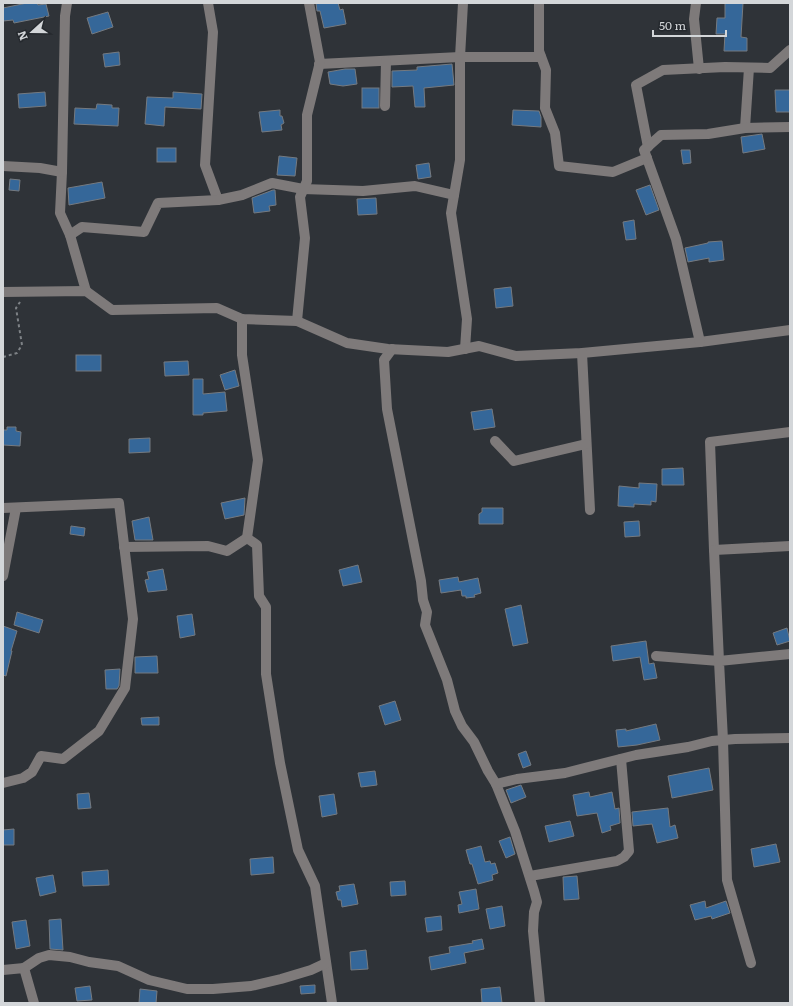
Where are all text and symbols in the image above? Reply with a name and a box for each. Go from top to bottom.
north arrow [12,12,52,52]
scale bar [653,12,726,38]
text: 50 m [659,16,686,34]
text: N [13,29,31,43]

